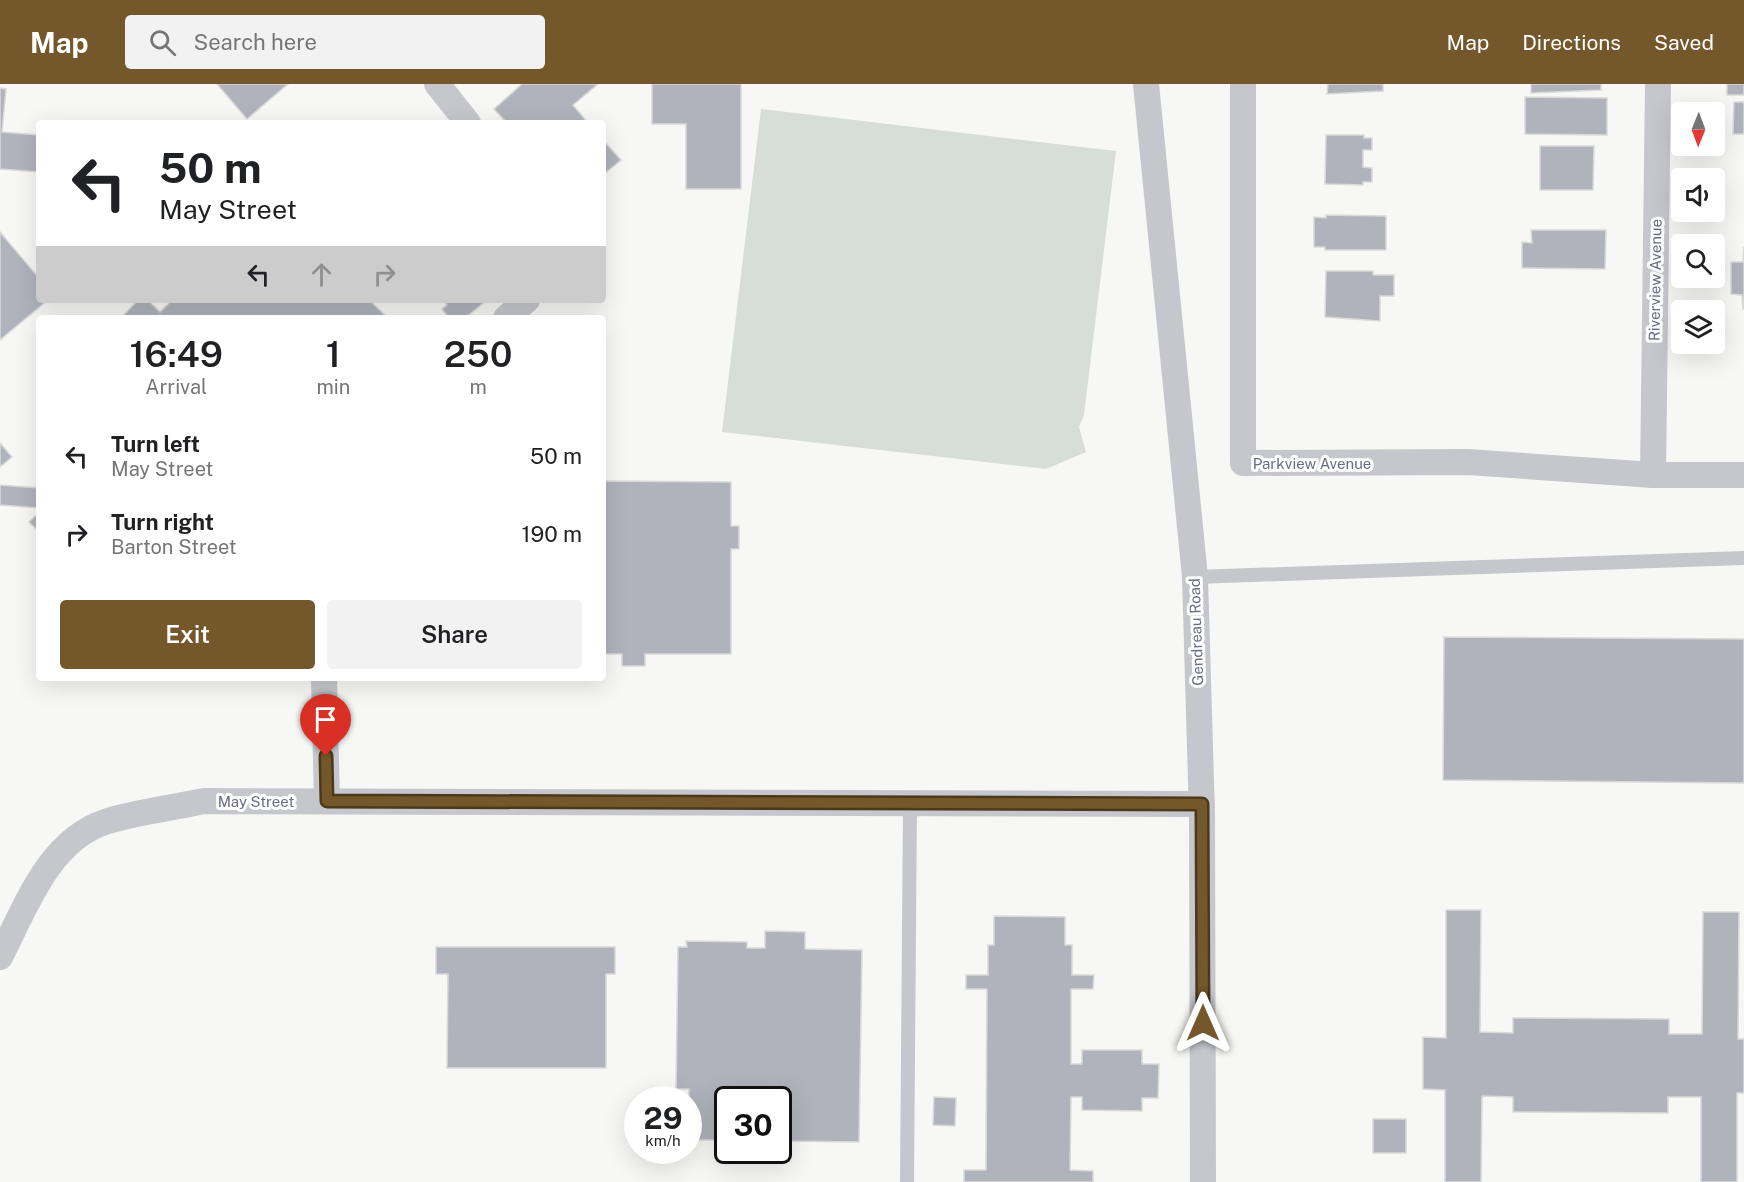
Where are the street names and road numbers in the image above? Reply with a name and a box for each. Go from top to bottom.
street label: Riverview Avenue [1645,219,1665,341]
street label: Parkview Avenue [1253,455,1371,472]
street label: Gendreau Road [1186,578,1206,686]
street label: May Street [218,793,295,810]

